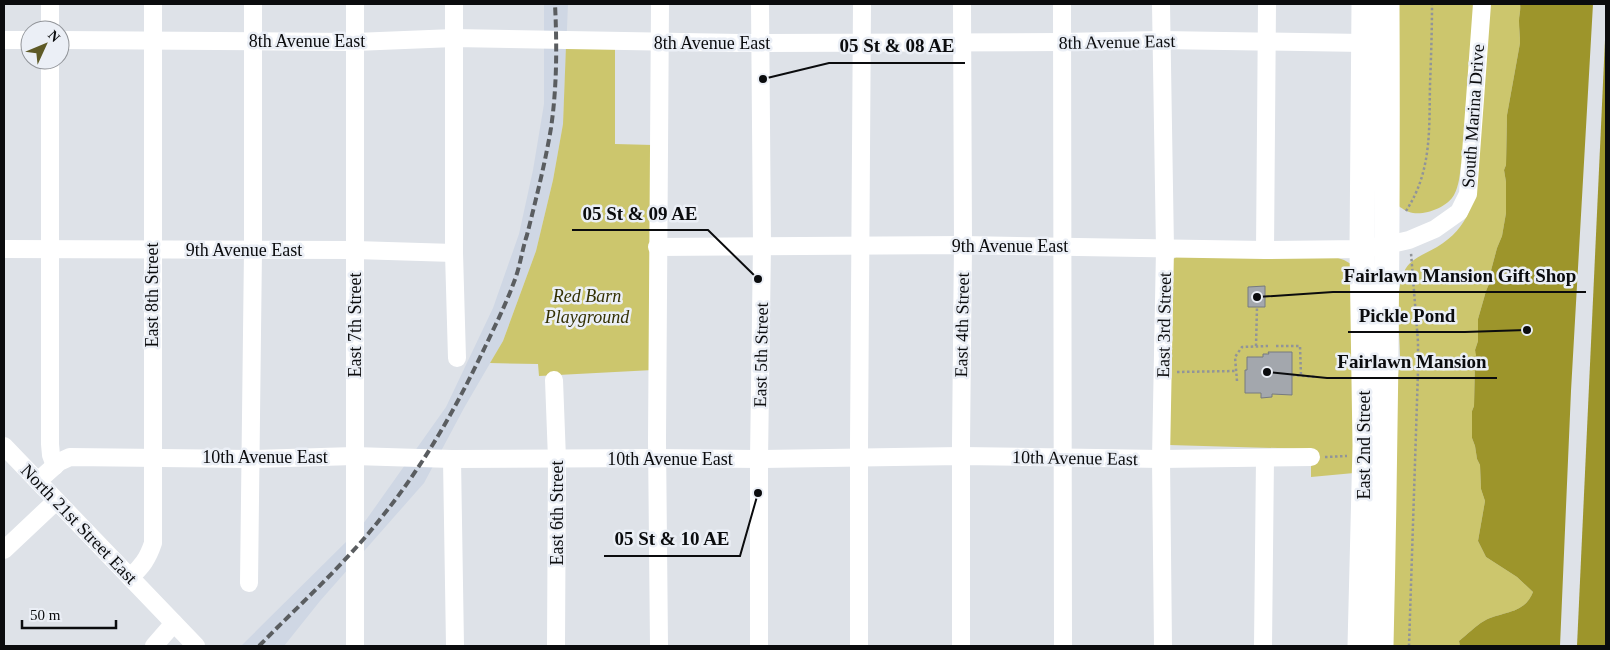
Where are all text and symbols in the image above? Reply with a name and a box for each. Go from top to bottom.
north arrow [20,20,70,70]
text: N [45,27,63,45]
callout: 05 St & 08 AE [829,29,965,63]
street label: 8th Avenue East [249,31,365,51]
street label: 8th Avenue East [1059,31,1175,53]
street label: 8th Avenue East [654,33,770,53]
text: 05 St & 08 AE [839,35,955,56]
street label: South Marina Drive [1458,43,1488,189]
callout: 05 St & 09 AE [572,196,708,230]
text: 05 St & 09 AE [582,203,698,224]
street label: 9th Avenue East [952,236,1068,256]
street label: 9th Avenue East [186,240,302,260]
street label: East 8th Street [142,243,162,347]
callout: Fairlawn Mansion Gift Shop [1333,258,1586,292]
text: Fairlawn Mansion Gift Shop [1344,265,1576,286]
street label: East 4th Street [951,272,973,378]
street label: East 3rd Street [1153,272,1175,378]
street label: East 7th Street [345,273,365,377]
park label: Red Barn Playground [544,286,630,327]
callout: Pickle Pond [1348,298,1465,332]
street label: East 5th Street [750,302,772,408]
text: Pickle Pond [1359,305,1456,326]
callout: Fairlawn Mansion [1327,344,1497,378]
text: Fairlawn Mansion [1337,351,1487,372]
street label: East 2nd Street [1354,391,1374,499]
street label: 10th Avenue East [202,447,328,467]
street label: 10th Avenue East [1012,447,1138,469]
street label: 10th Avenue East [607,449,733,469]
street label: North 21st Street East [17,460,141,588]
street label: East 6th Street [547,461,567,565]
callout: 05 St & 10 AE [604,522,740,556]
text: 05 St & 10 AE [614,528,730,549]
scale bar [22,598,116,630]
text: 50 m [30,607,61,623]

